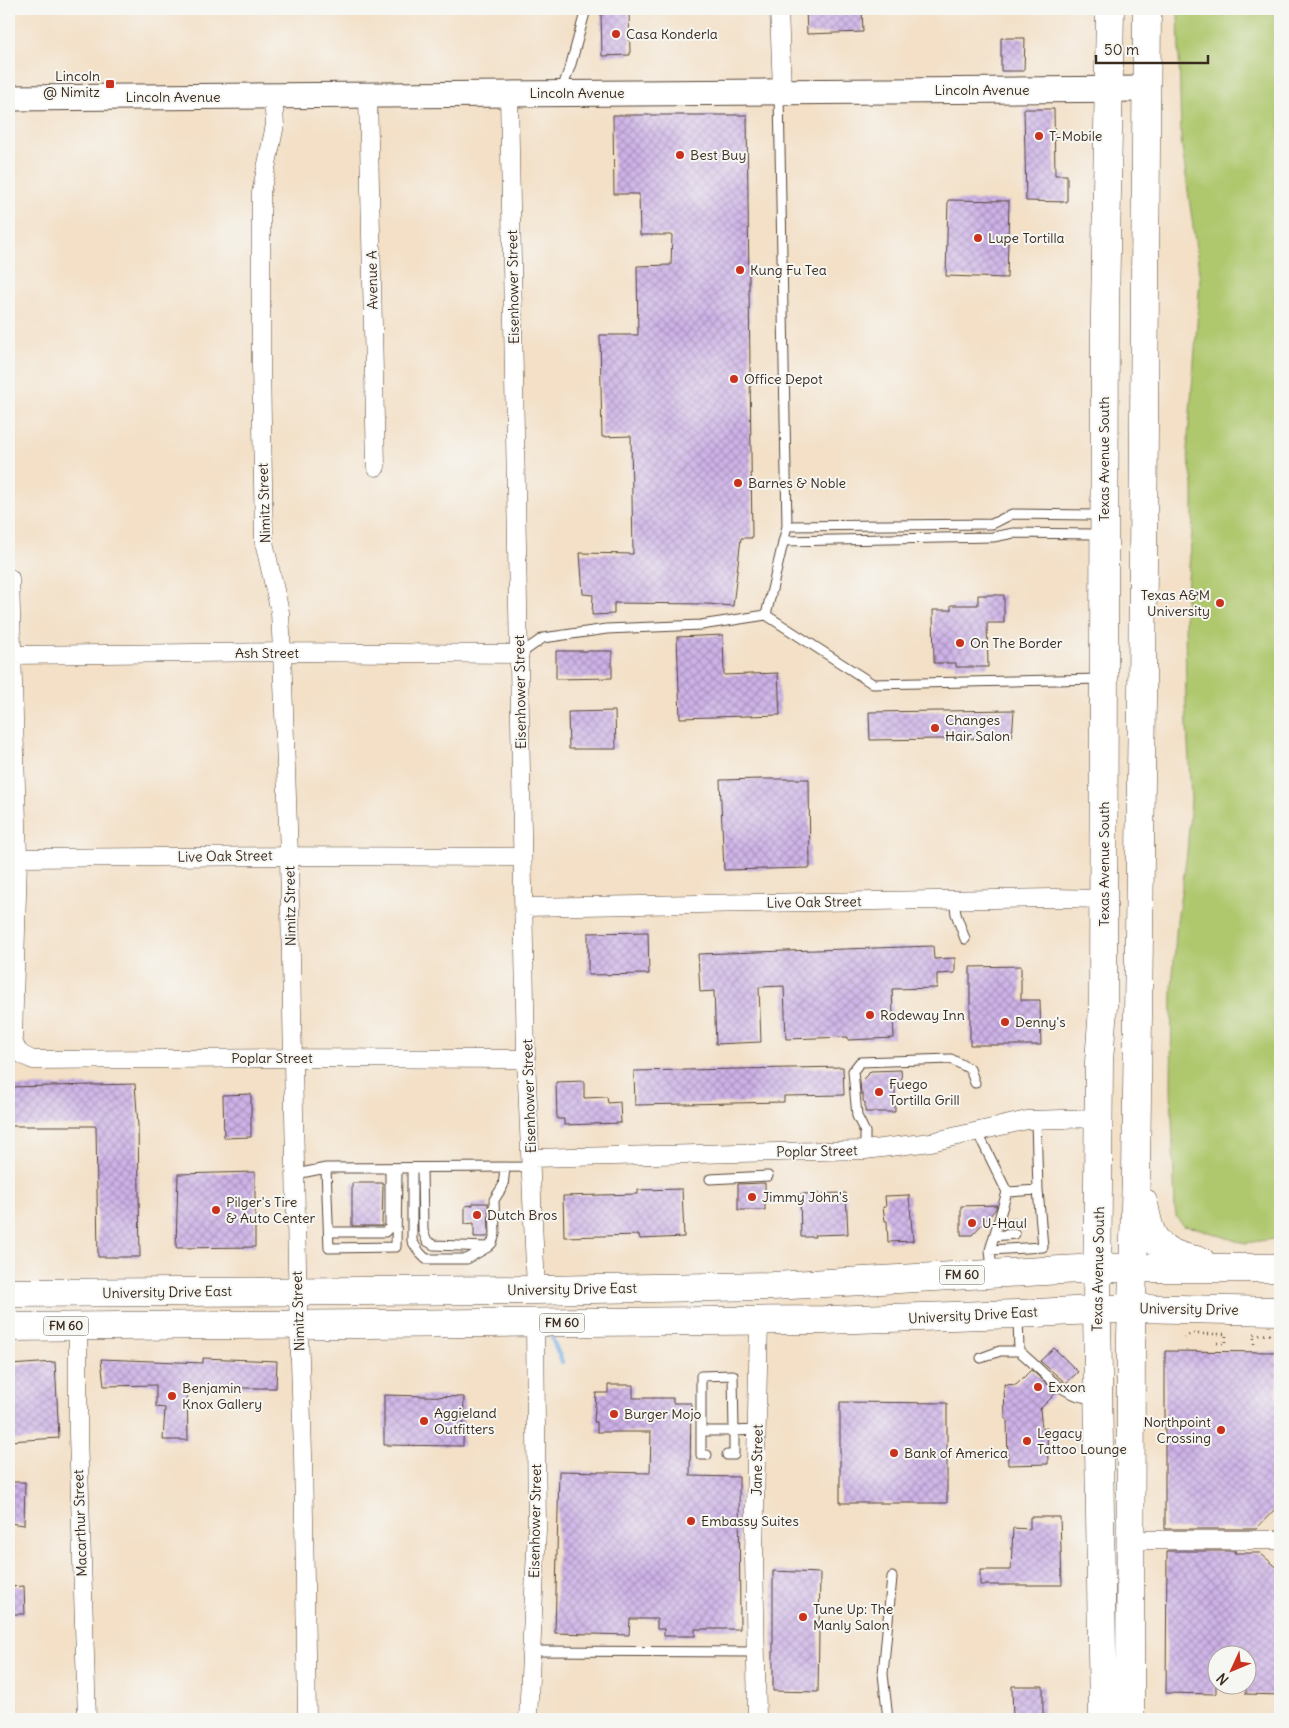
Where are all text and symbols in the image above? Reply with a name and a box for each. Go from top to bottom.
place label: Casa Konderla [626,25,718,43]
marker: Casa Konderla [610,28,622,40]
scale bar [1096,32,1209,64]
text: 50 m [1104,40,1139,59]
place label: Lincoln @ Nimitz [43,67,100,101]
marker: Lincoln @ Nimitz [104,78,116,90]
street label: Lincoln Avenue [934,81,1030,99]
street label: Lincoln Avenue [529,84,625,102]
street label: Lincoln Avenue [125,88,221,106]
place label: T-Mobile [1049,127,1102,145]
marker: T-Mobile [1033,130,1045,142]
place label: Best Buy [690,146,746,164]
marker: Best Buy [674,149,686,161]
street label: Eisenhower Street [503,229,523,344]
place label: Lupe Tortilla [988,229,1065,247]
marker: Lupe Tortilla [972,232,984,244]
street label: Avenue A [362,250,382,310]
place label: Kung Fu Tea [750,261,827,279]
marker: Kung Fu Tea [734,264,746,276]
place label: Office Depot [744,370,823,388]
marker: Office Depot [728,373,740,385]
street label: Texas Avenue South [1095,396,1113,522]
street label: Nimitz Street [254,462,274,543]
place label: Barnes & Noble [748,474,846,492]
marker: Barnes & Noble [732,477,744,489]
place label: Texas A&M University [1141,586,1210,620]
marker: Texas A&M University [1214,597,1226,609]
street label: Eisenhower Street [510,634,530,749]
place label: On The Border [970,634,1063,652]
marker: On The Border [954,637,966,649]
street label: Ash Street [235,644,299,662]
place label: Changes Hair Salon [945,711,1010,745]
marker: Changes Hair Salon [929,722,941,734]
street label: Texas Avenue South [1095,801,1113,927]
street label: Live Oak Street [177,846,273,866]
street label: Nimitz Street [280,865,300,946]
street label: Live Oak Street [766,892,862,912]
place label: Rodeway Inn [880,1006,965,1024]
marker: Rodeway Inn [864,1009,876,1021]
place label: Denny's [1015,1013,1066,1031]
marker: Denny's [999,1016,1011,1028]
street label: Eisenhower Street [518,1038,540,1153]
street label: Poplar Street [231,1049,313,1067]
place label: Fuego Tortilla Grill [889,1075,960,1109]
marker: Fuego Tortilla Grill [873,1086,885,1098]
street label: Poplar Street [776,1141,858,1161]
place label: Jimmy John's [762,1188,848,1206]
marker: Jimmy John's [746,1191,758,1203]
place label: Pilger's Tire & Auto Center [226,1193,316,1227]
marker: Pilger's Tire & Auto Center [210,1204,222,1216]
place label: Dutch Bros [487,1206,557,1224]
street label: Texas Avenue South [1088,1206,1108,1332]
marker: Dutch Bros [471,1209,483,1221]
place label: U-Haul [982,1214,1027,1232]
marker: U-Haul [966,1217,978,1229]
road number: FM 60 [940,1266,984,1284]
street label: Nimitz Street [288,1270,308,1351]
street label: University Drive East [507,1279,637,1299]
street label: University Drive East [102,1282,232,1302]
street label: University Drive [1139,1299,1239,1319]
street label: University Drive East [908,1303,1039,1327]
road number: FM 60 [540,1314,584,1332]
road number: FM 60 [44,1316,88,1335]
place label: Exxon [1048,1378,1086,1396]
place label: Benjamin Knox Gallery [182,1379,262,1413]
marker: Exxon [1032,1381,1044,1393]
marker: Benjamin Knox Gallery [166,1390,178,1402]
place label: Aggieland Outfitters [434,1404,497,1438]
place label: Burger Mojo [624,1405,702,1423]
marker: Burger Mojo [608,1408,620,1420]
place label: Northpoint Crossing [1143,1413,1211,1447]
marker: Aggieland Outfitters [418,1415,430,1427]
street label: Jane Street [747,1424,767,1496]
place label: Legacy Tattoo Lounge [1037,1424,1127,1458]
marker: Northpoint Crossing [1215,1424,1227,1436]
marker: Legacy Tattoo Lounge [1021,1435,1033,1447]
place label: Bank of America [904,1444,1008,1462]
marker: Bank of America [888,1447,900,1459]
street label: Eisenhower Street [525,1463,545,1578]
street label: Macarthur Street [69,1469,91,1577]
place label: Embassy Suites [701,1512,799,1530]
marker: Embassy Suites [685,1515,697,1527]
place label: Tune Up: The Manly Salon [813,1600,893,1634]
marker: Tune Up: The Manly Salon [797,1611,809,1623]
north arrow [1206,1646,1256,1696]
text: N [1213,1669,1232,1689]

